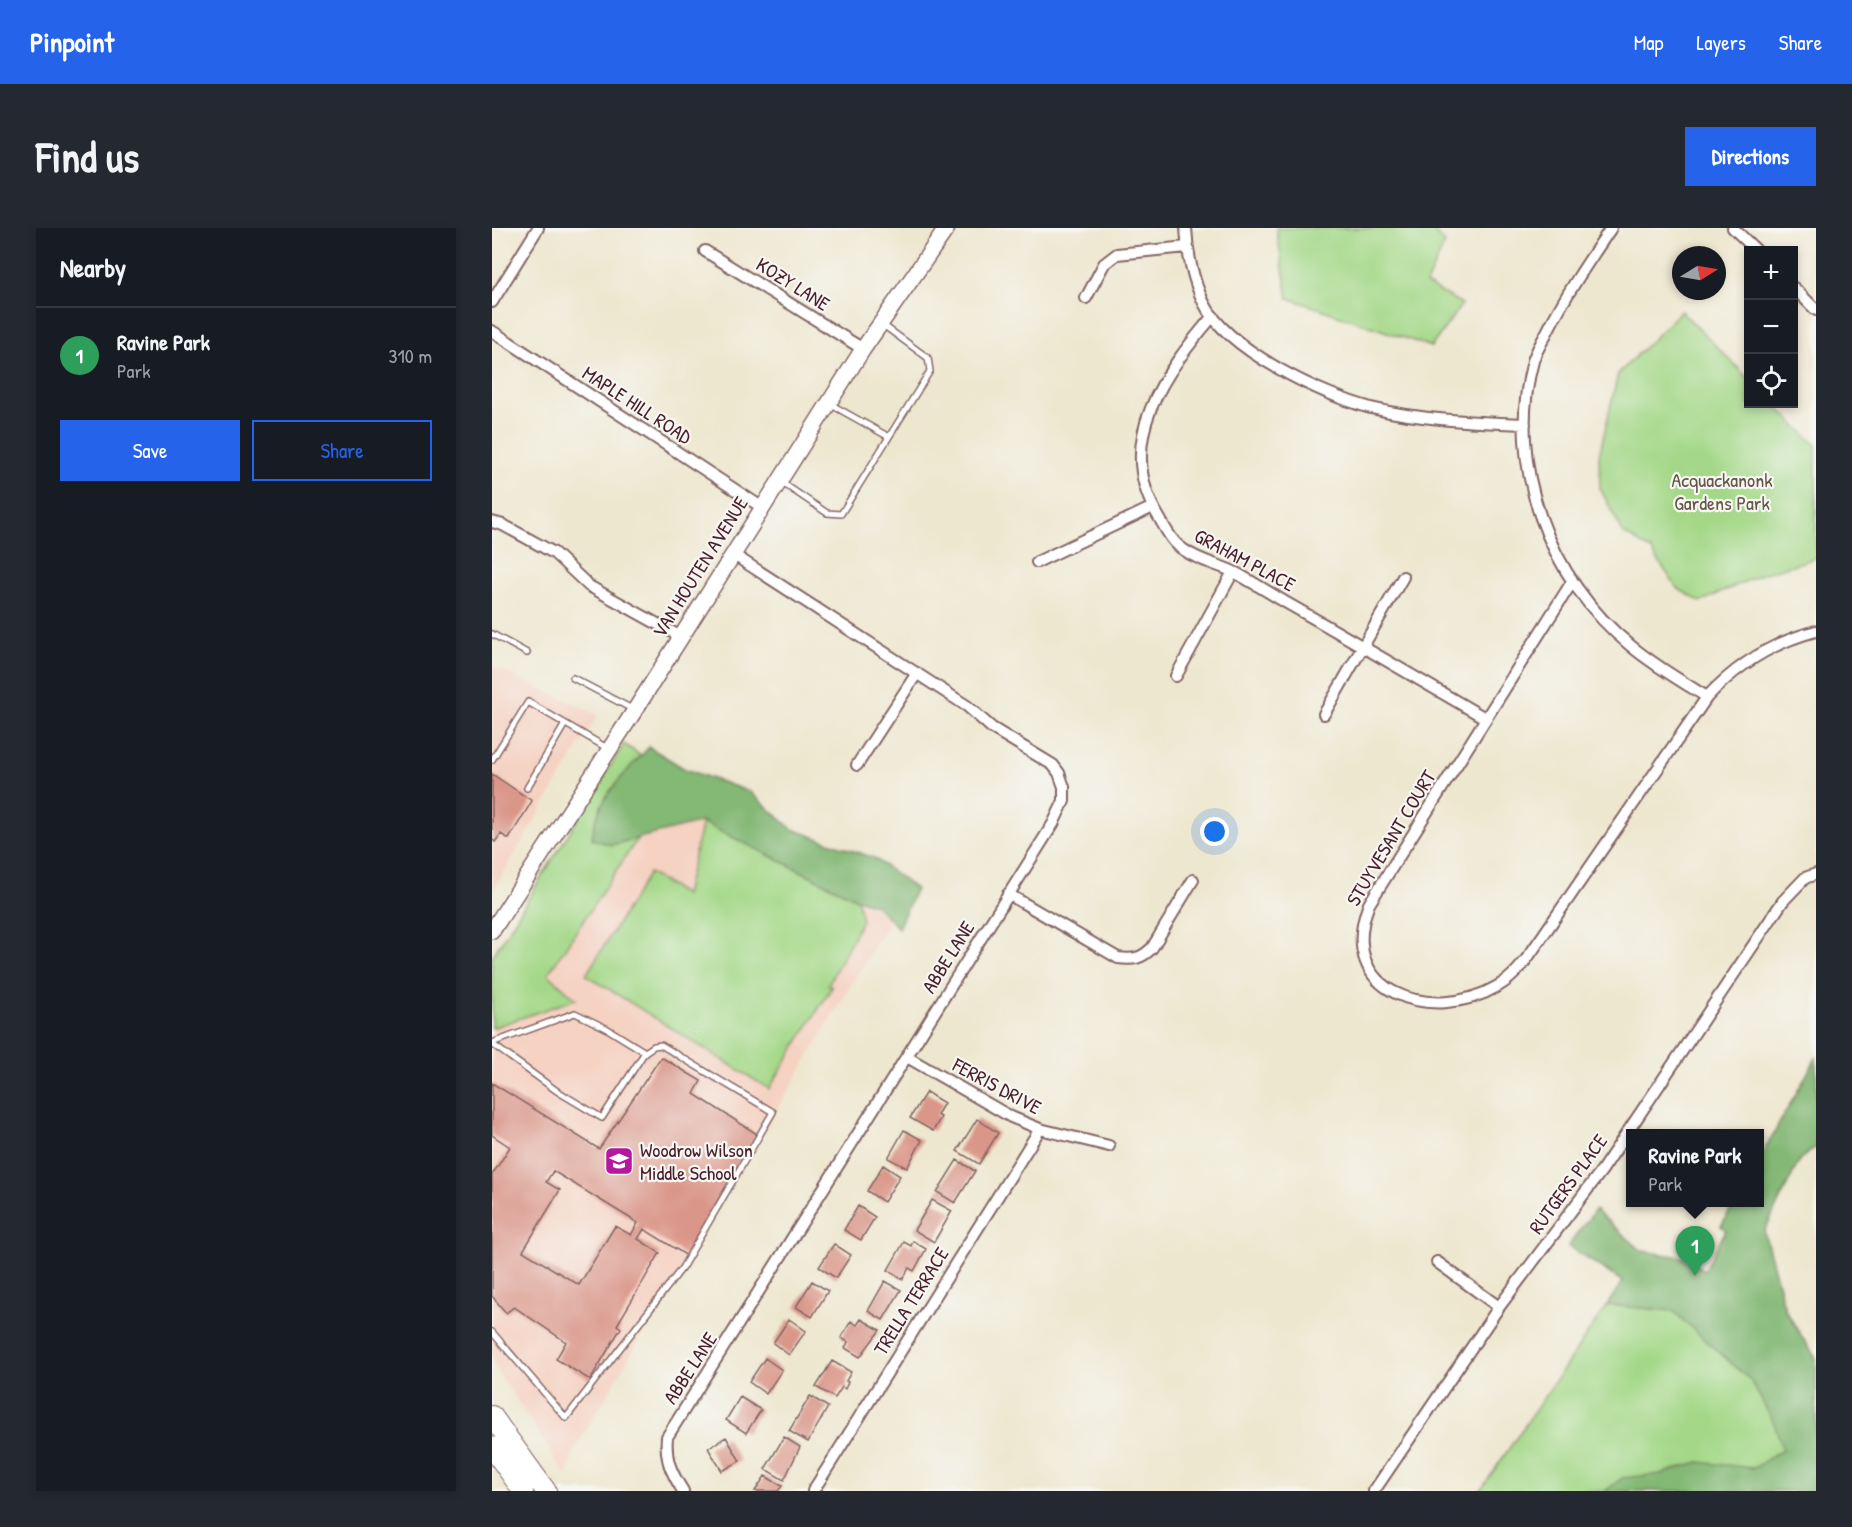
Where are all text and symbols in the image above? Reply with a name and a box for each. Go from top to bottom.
text: Pinpoint [30,23,114,61]
text: Map [1634,28,1663,57]
text: Layers [1696,28,1746,57]
text: Share [1779,28,1822,57]
button: Directions [1685,127,1816,186]
text: Find us [36,128,139,185]
north arrow [1672,246,1726,300]
map controls [1744,246,1798,408]
button: + [1744,246,1798,300]
text: Nearby [60,250,126,285]
street label: KOZY LANE [751,250,835,317]
button: − [1744,300,1798,354]
text: Ravine Park [117,327,210,357]
text: 1 [76,342,83,369]
text: 310 m [389,342,432,369]
button: locate [1744,354,1798,408]
text: Park [117,357,150,384]
street label: MAPLE HILL ROAD [577,359,698,450]
button: Save [60,420,240,481]
button: Share [252,420,432,481]
park label: Acquackanonk Gardens Park [1672,466,1772,516]
street label: VAN HOUTEN AVENUE [645,491,754,642]
street label: GRAHAM PLACE [1190,522,1301,598]
street label: STUYVESANT COURT [1339,764,1442,910]
your location [1200,817,1229,846]
street label: ABBE LANE [915,915,980,998]
street label: FERRIS DRIVE [947,1051,1046,1120]
street label: RUTGERS PLACE [1522,1128,1613,1239]
popup [1626,1129,1764,1207]
place label: Woodrow Wilson Middle School [640,1136,753,1186]
text: Ravine Park [1649,1140,1741,1170]
school or university icon: Woodrow Wilson Middle School [603,1145,635,1177]
text: Park [1649,1170,1682,1197]
pin: 1 [1676,1226,1714,1276]
street label: TRELLA TERRACE [867,1242,955,1360]
street label: ABBE LANE [656,1327,723,1409]

